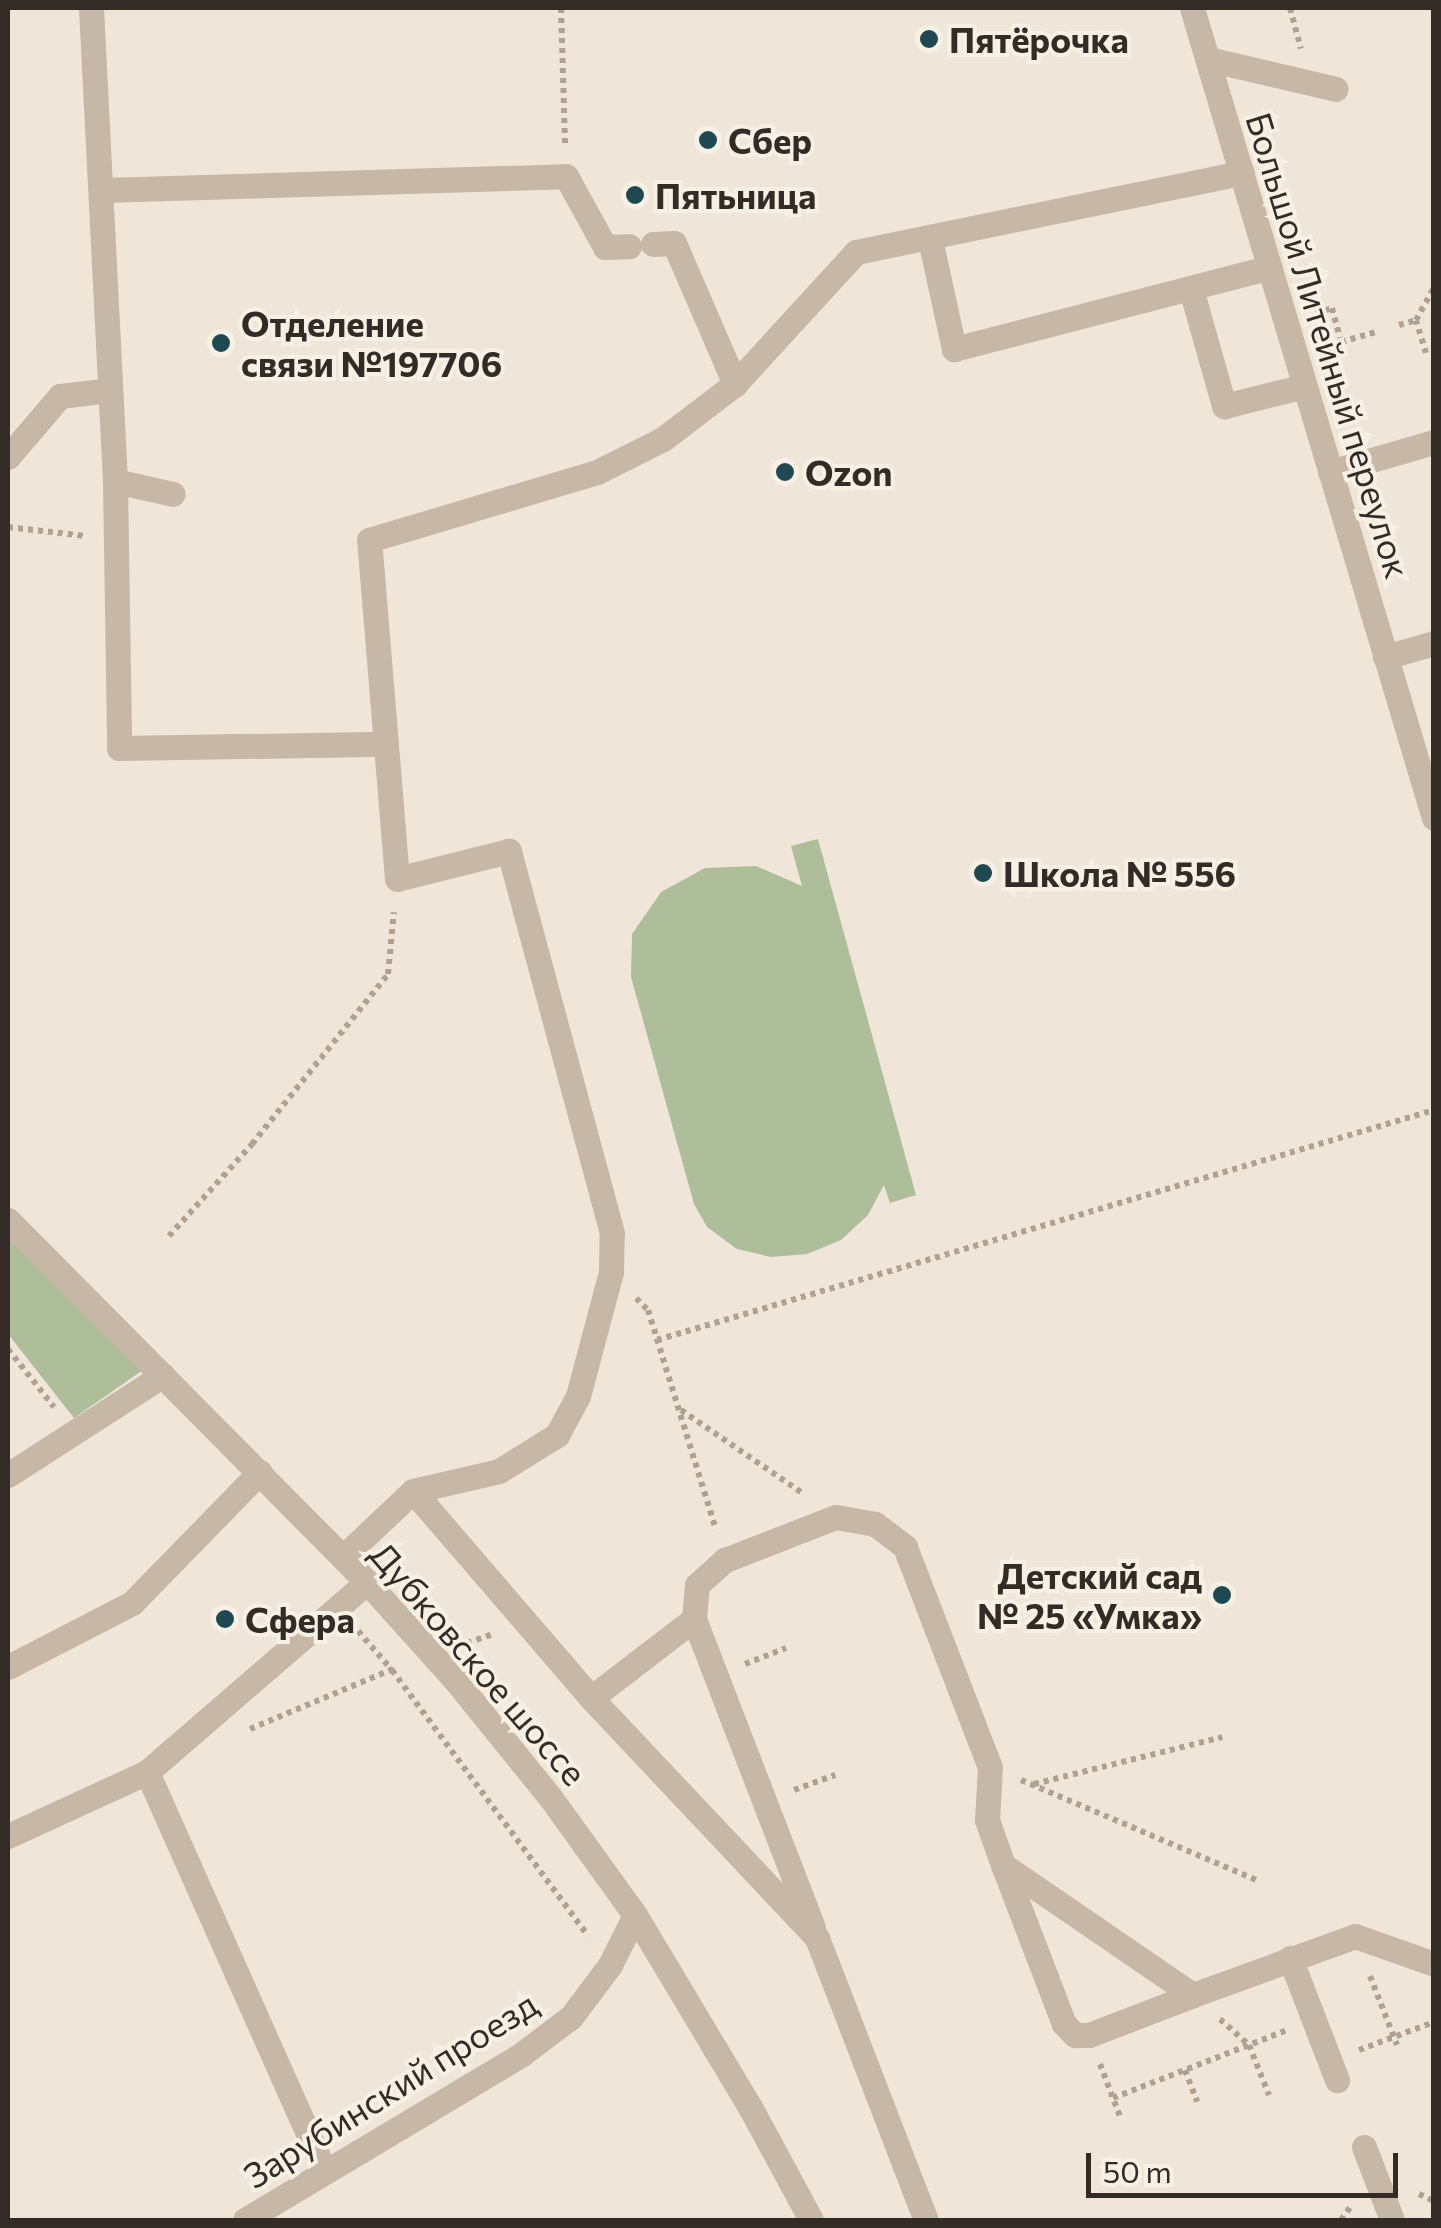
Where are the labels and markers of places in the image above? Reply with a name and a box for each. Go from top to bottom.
place label: Пятёрочка [949,18,1129,60]
marker: Пятёрочка [918,28,940,50]
place label: Сбер [728,119,812,161]
marker: Сбер [697,129,719,151]
place label: Пятьница [655,174,816,216]
marker: Пятьница [624,184,646,206]
place label: Отделение связи №197706 [241,302,502,384]
marker: Отделение связи №197706 [210,332,232,354]
place label: Ozon [805,451,893,493]
marker: Ozon [774,461,796,483]
place label: Школа № 556 [1003,852,1236,894]
marker: Школа № 556 [972,862,994,884]
place label: Детский сад № 25 «Умка» [977,1554,1202,1636]
marker: Детский сад № 25 «Умка» [1211,1584,1233,1606]
place label: Сфера [245,1598,355,1640]
marker: Сфера [214,1608,236,1630]

